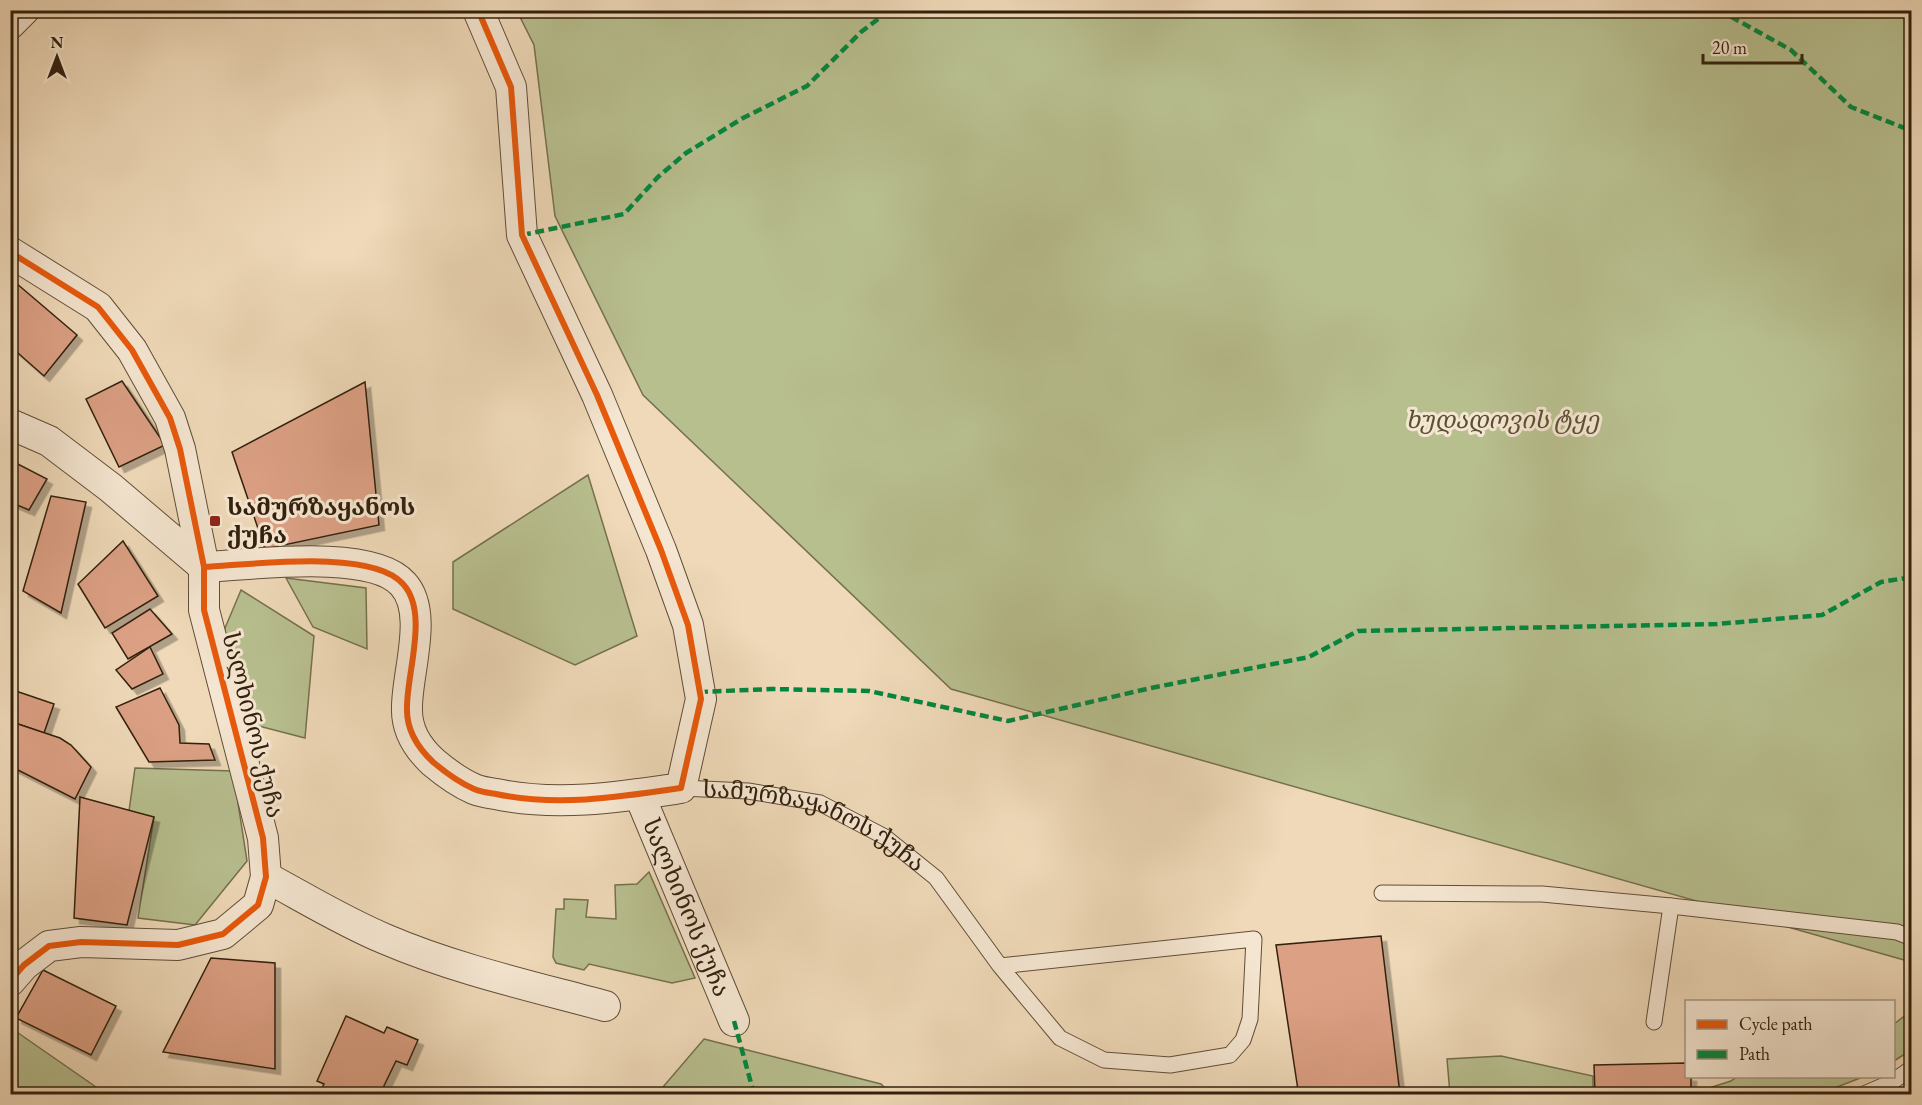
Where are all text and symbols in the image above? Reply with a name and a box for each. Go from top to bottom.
north arrow [27,27,87,87]
scale bar [1703,27,1802,65]
text: N [51,32,64,53]
text: 20 m [1712,36,1747,59]
park label: ხუდადოვის ტყე [1405,404,1599,435]
place label: სამურზაყანოს ქუჩა [227,491,415,550]
marker: სამურზაყანოს ქუჩა [208,514,222,528]
street label: სალხინოს ქუჩა [215,629,292,821]
street label: სამურზაყანოს ქუჩა [702,773,932,878]
street label: სალხინოს ქუჩა [636,814,738,1001]
legend [1685,1000,1895,1078]
text: Cycle path [1739,1012,1813,1035]
text: Path [1739,1042,1770,1065]

